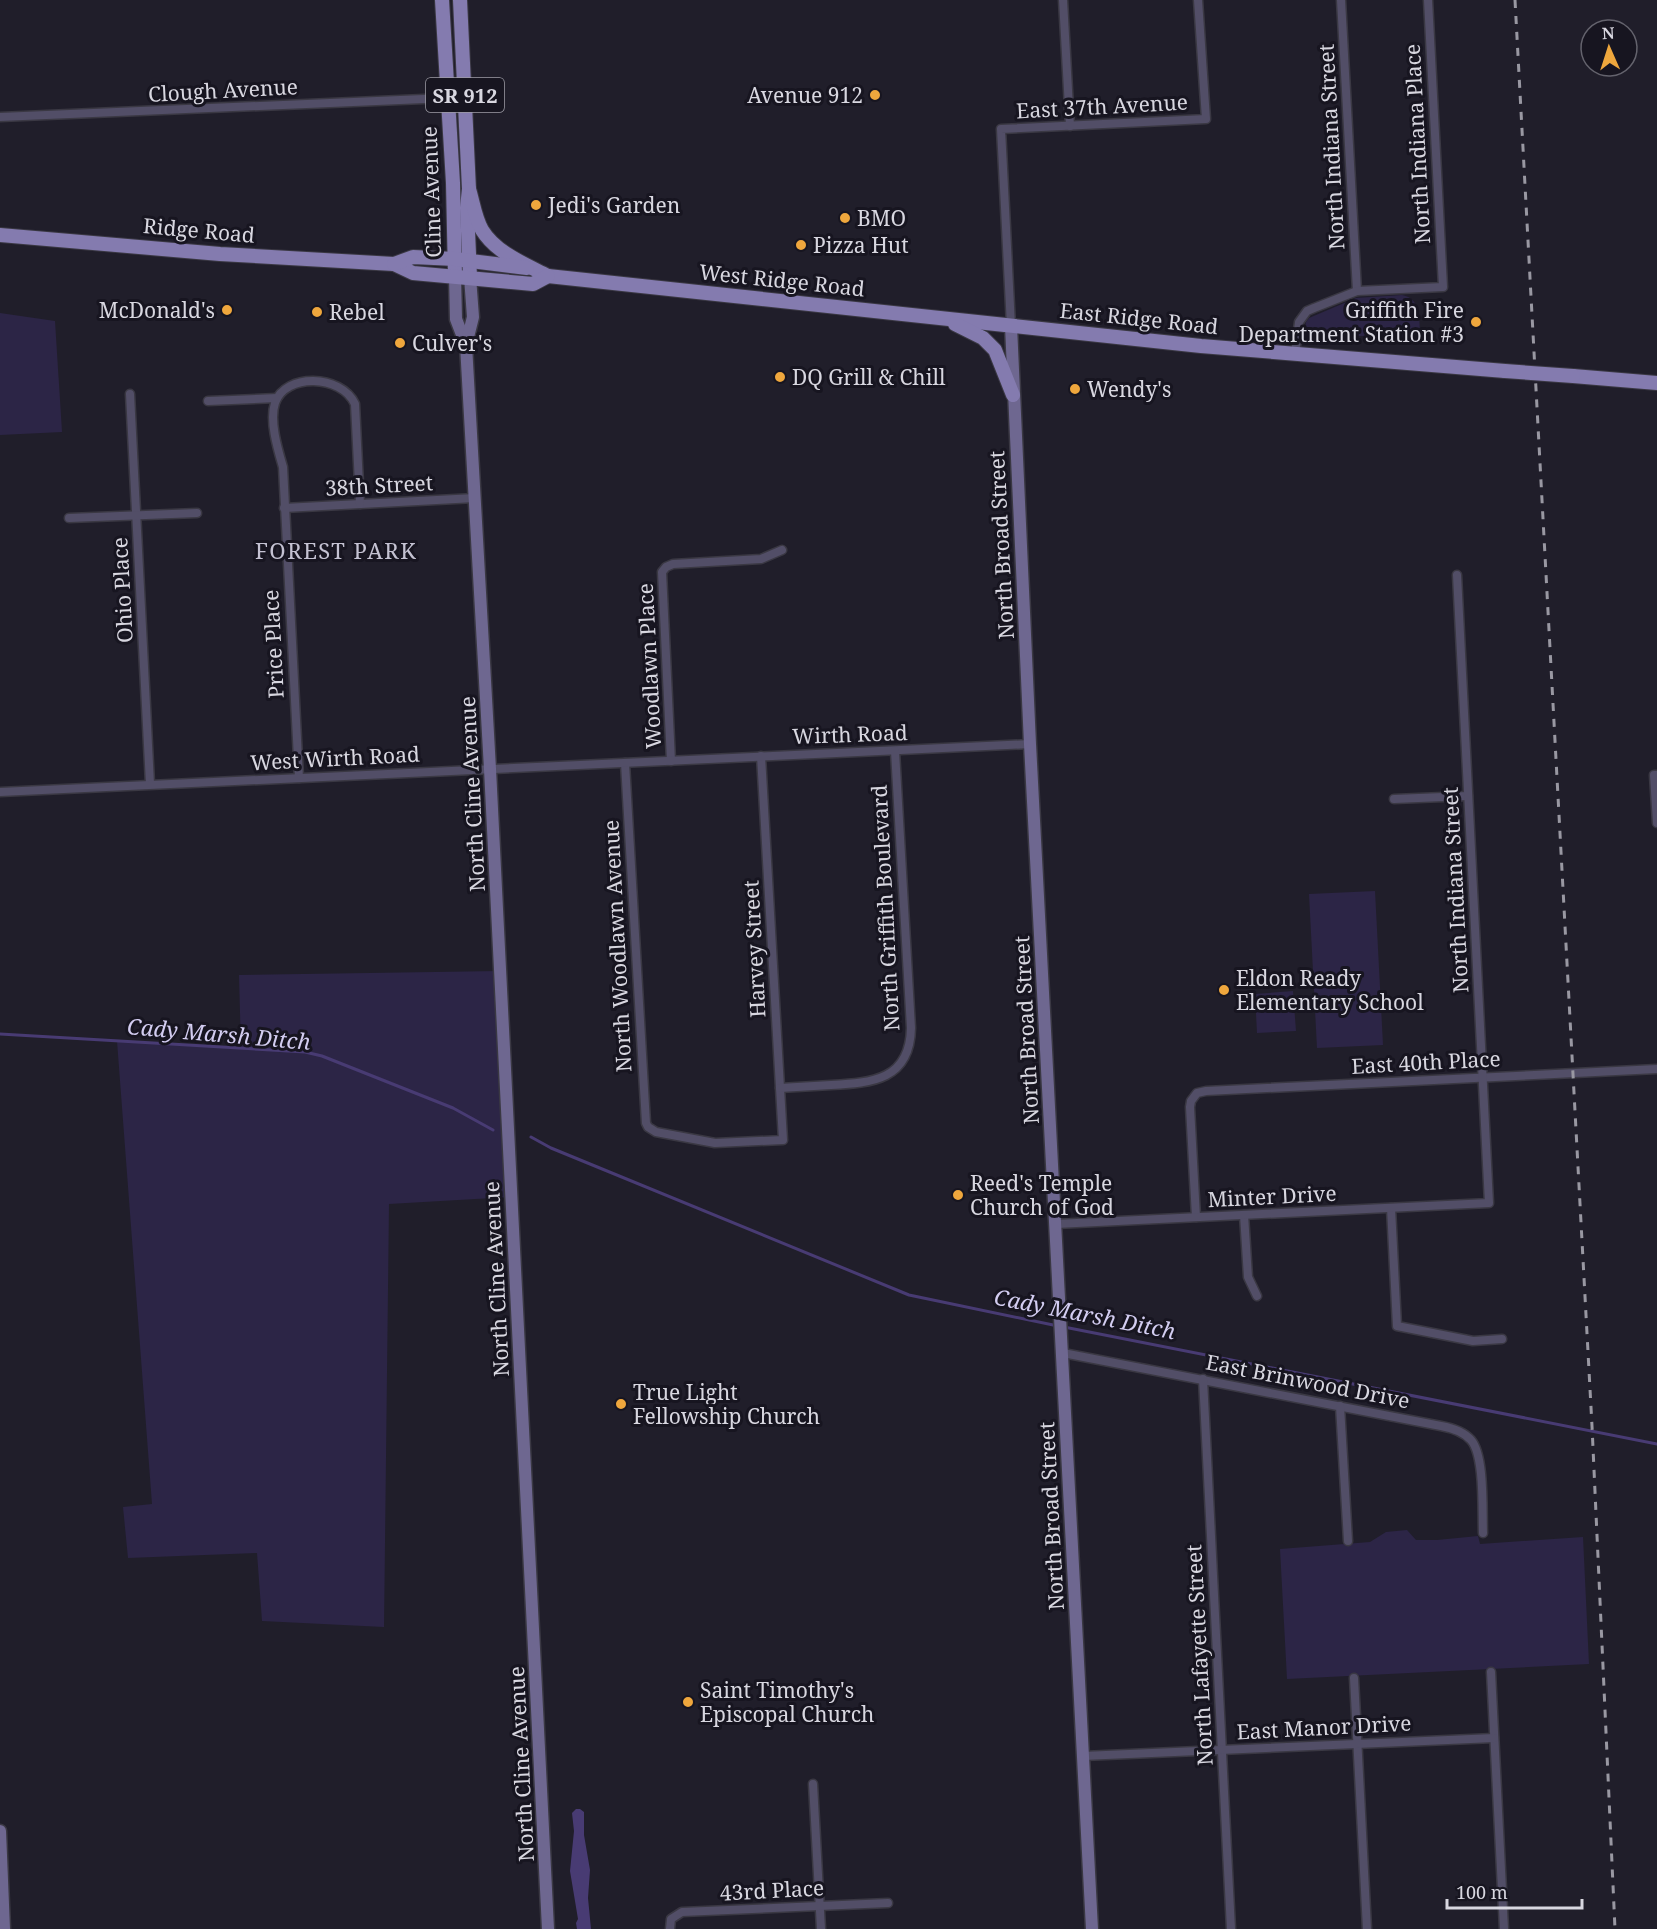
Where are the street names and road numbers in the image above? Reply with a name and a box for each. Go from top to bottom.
street label: North Indiana Street [1312,43,1350,251]
street label: North Indiana Place [1398,43,1436,245]
street label: Clough Avenue [147,72,299,108]
road number: SR 912 [426,78,504,112]
street label: East 37th Avenue [1015,88,1189,124]
street label: Cline Avenue [415,126,447,258]
street label: Ridge Road [142,211,256,249]
street label: West Ridge Road [698,257,866,303]
street label: East Ridge Road [1058,296,1220,340]
street label: North Broad Street [982,450,1020,640]
street label: 38th Street [324,468,434,502]
street label: Ohio Place [105,536,139,644]
street label: Woodlawn Place [631,582,667,750]
street label: Price Place [256,589,290,699]
street label: North Cline Avenue [453,696,491,892]
street label: Wirth Road [792,718,908,750]
street label: West Wirth Road [250,740,421,776]
street label: North Griffith Boulevard [865,784,905,1032]
street label: North Indiana Street [1436,786,1474,994]
street label: North Woodlawn Avenue [596,819,638,1073]
street label: Harvey Street [736,880,772,1018]
street label: North Broad Street [1007,935,1045,1125]
street label: East 40th Place [1351,1044,1501,1080]
street label: Minter Drive [1207,1179,1337,1213]
street label: North Cline Avenue [477,1181,515,1377]
street label: East Brinwood Drive [1204,1347,1412,1415]
street label: North Broad Street [1032,1421,1070,1611]
street label: North Lafayette Street [1179,1544,1219,1766]
street label: North Cline Avenue [502,1666,540,1862]
street label: East Manor Drive [1236,1708,1412,1746]
street label: 43rd Place [719,1873,825,1907]

